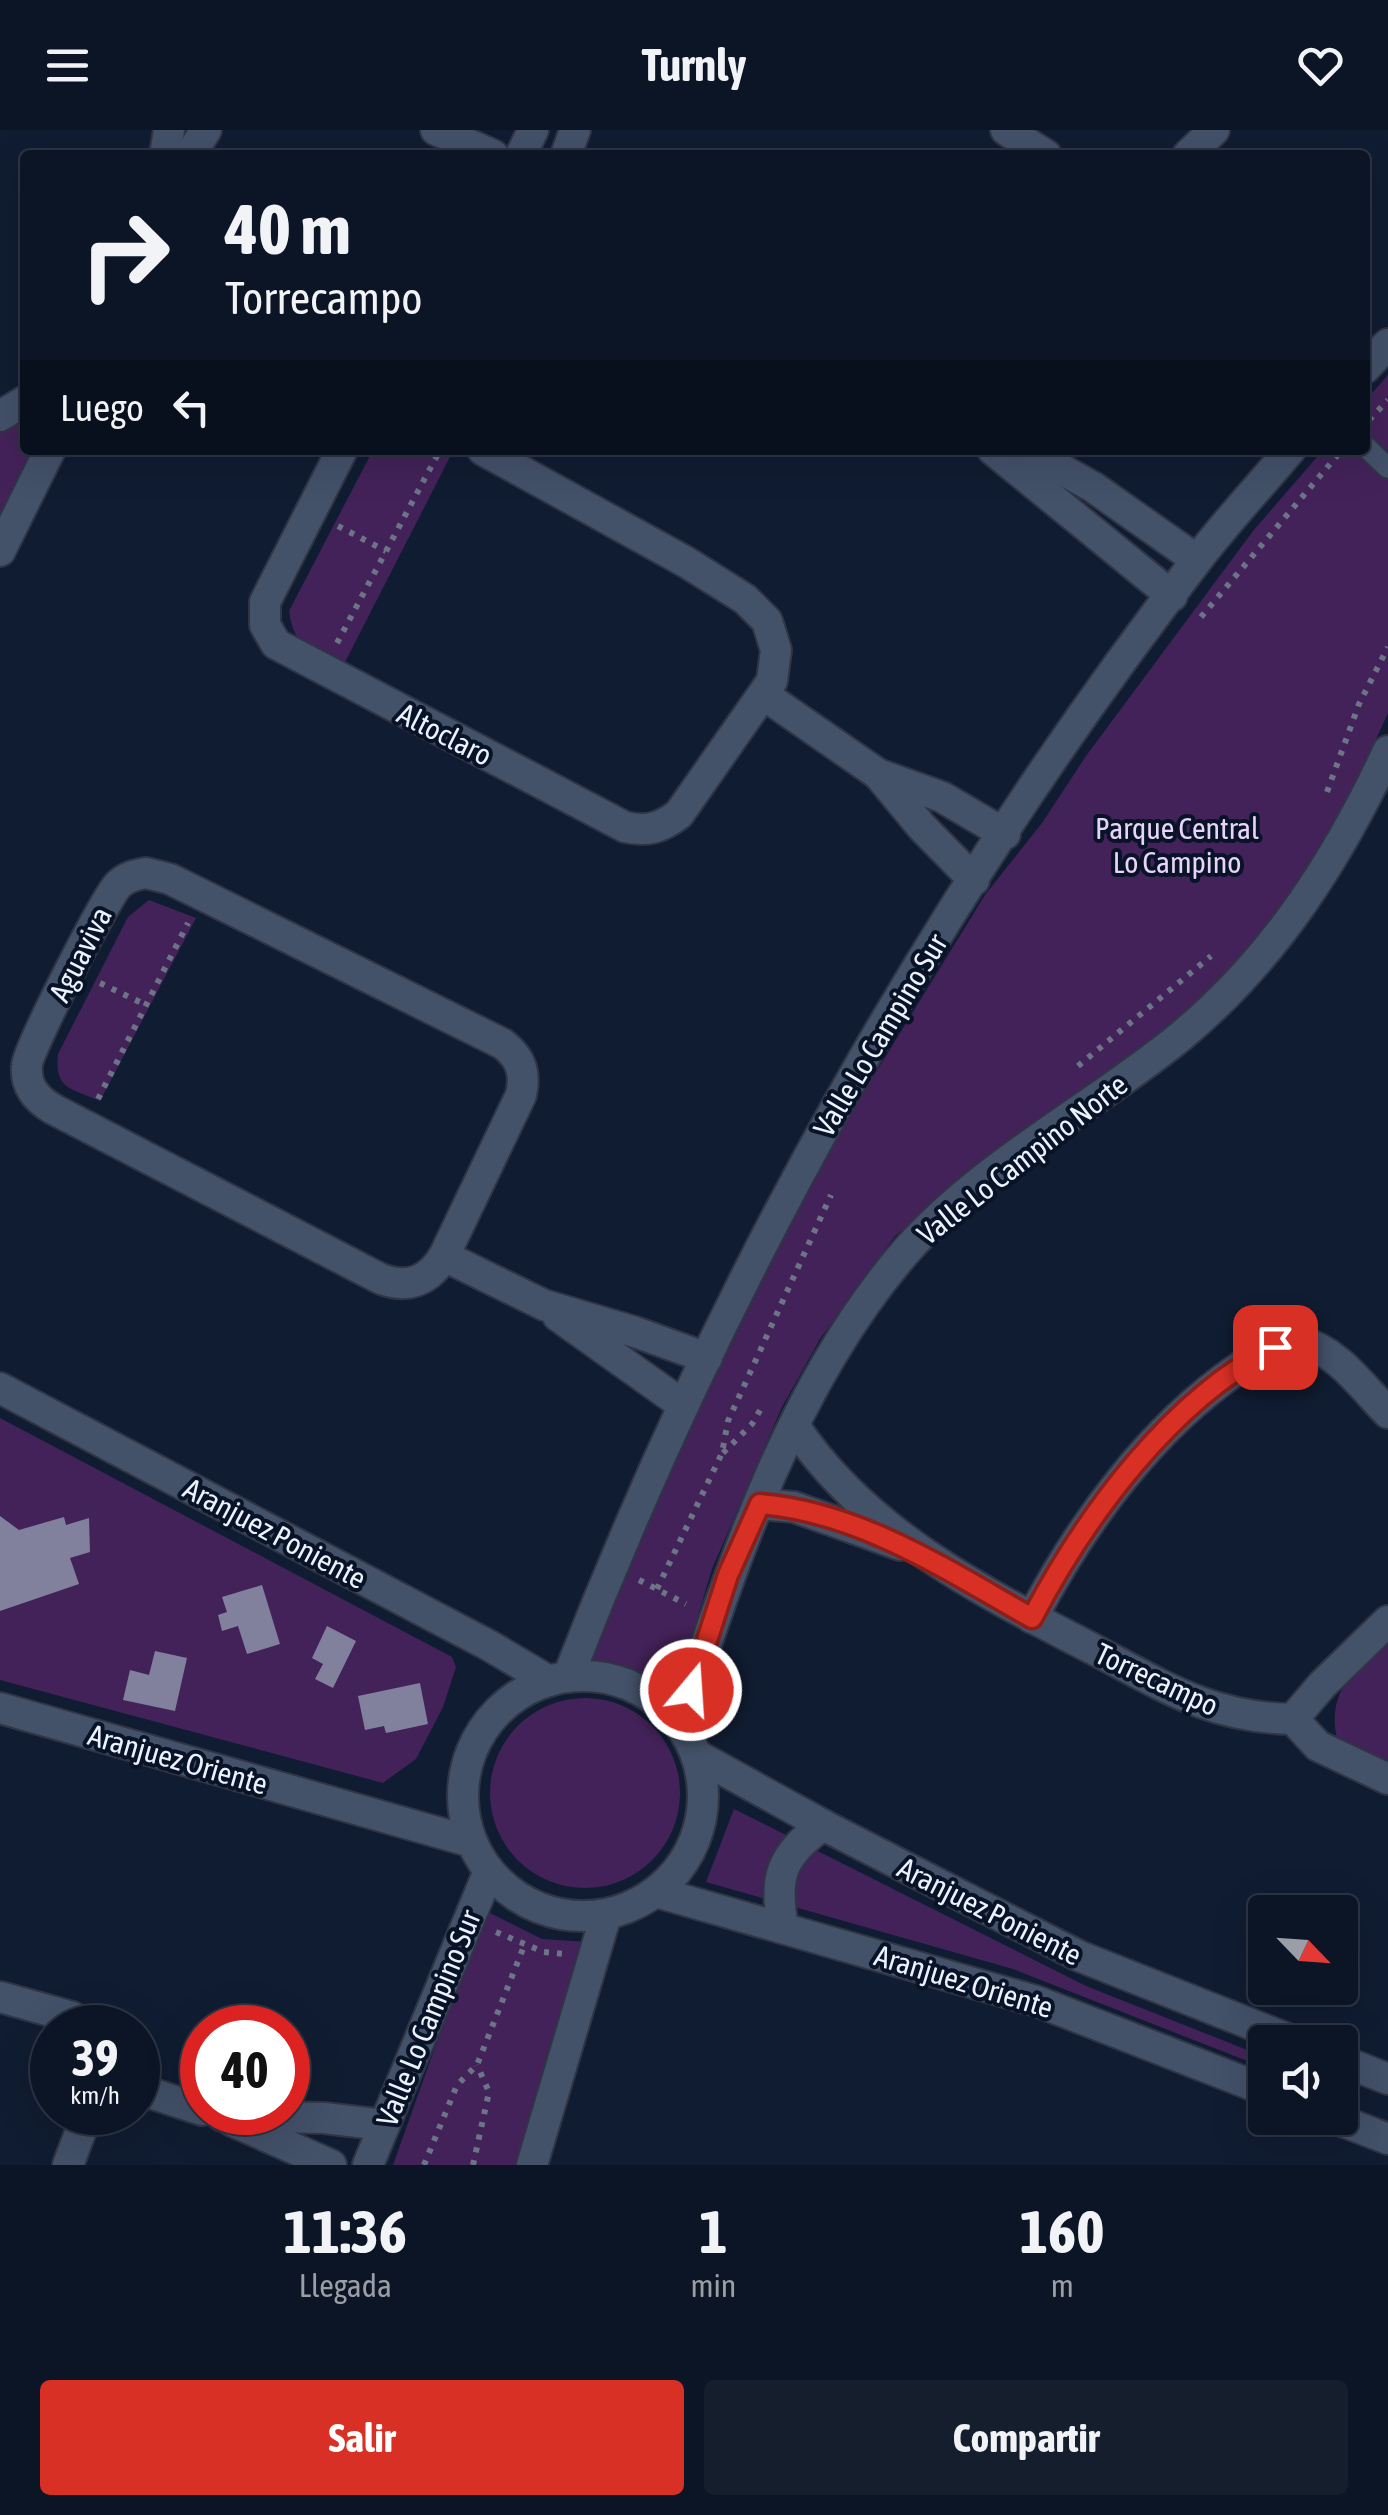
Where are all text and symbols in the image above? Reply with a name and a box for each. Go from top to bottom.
icon: menu [40,38,95,93]
icon: heart [1293,38,1348,93]
text: Turnly [642,39,746,91]
text: 40 m [225,189,351,269]
icon: right [60,190,190,320]
text: Torrecampo [225,272,422,324]
icon: left [164,380,219,435]
text: Luego [60,386,144,429]
street label: Altoclaro [392,696,498,772]
park label: Parque Central Lo Campino [1095,811,1259,879]
street label: Aguaviva [42,901,118,1007]
street label: Valle Lo Campino Sur [806,927,954,1142]
street label: Valle Lo Campino Norte [911,1067,1133,1251]
pin [1233,1305,1318,1390]
icon: arrive [1248,1320,1303,1375]
street label: Aranjuez Poniente [178,1471,372,1595]
street label: Torrecampo [1090,1636,1224,1722]
position arrow [639,1638,743,1742]
street label: Aranjuez Oriente [85,1717,271,1801]
street label: Aranjuez Poniente [893,1850,1087,1972]
north arrow [1248,1895,1358,2005]
map controls [1248,1895,1358,2135]
street label: Valle Lo Campino Sur [369,1904,487,2131]
street label: Aranjuez Oriente [871,1938,1057,2024]
speed limit sign: 40 [180,2005,310,2135]
button: sound [1248,2025,1358,2135]
text: 39 [71,2029,118,2087]
text: km/h [70,2081,120,2109]
text: 11:36 [283,2197,407,2266]
text: 1 [699,2197,728,2266]
text: 160 [1020,2197,1104,2266]
text: Llegada [299,2267,392,2304]
text: min [690,2267,736,2304]
text: m [1051,2267,1074,2304]
button: Salir [40,2380,684,2495]
button: Compartir [704,2380,1348,2495]

